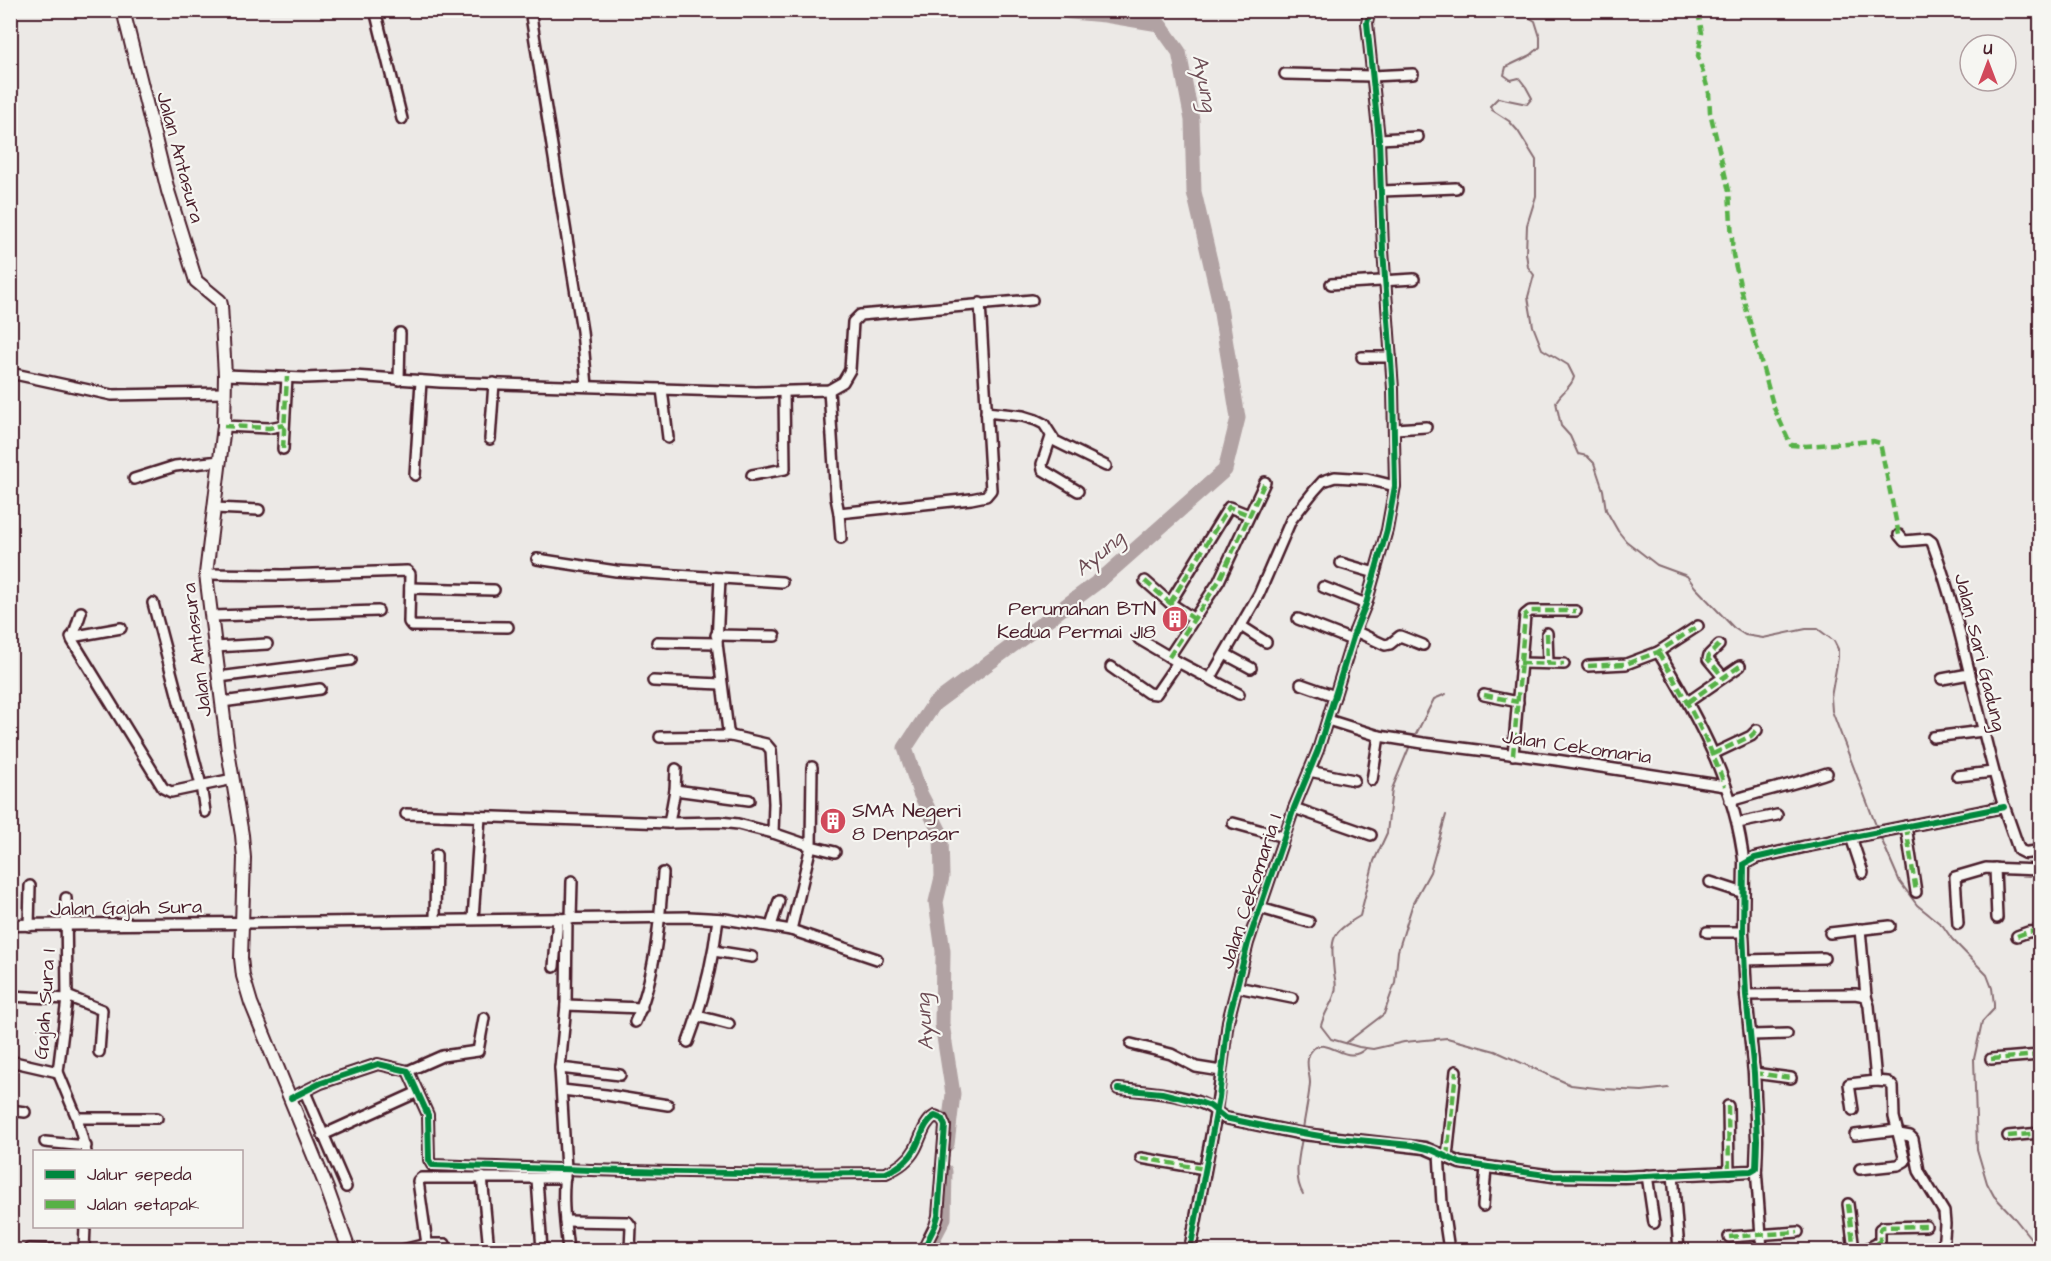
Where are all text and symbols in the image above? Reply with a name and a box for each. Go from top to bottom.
north arrow [1958,33,2018,93]
text: U [1984,38,1993,60]
water label: Ayung [1184,52,1224,115]
street label: Jalan Antasura [149,89,211,226]
water label: Ayung [1068,523,1132,584]
street label: Jalan Sari Gadung [1946,570,2013,734]
street label: Jalan Antasura [175,581,219,718]
place label: Perumahan BTN Kedua Permai J18 [997,595,1156,646]
building icon: Perumahan BTN Kedua Permai J18 [1160,604,1190,634]
street label: Jalan Cekomaria [1500,723,1653,771]
place label: SMA Negeri 8 Denpasar [852,797,961,848]
building icon: SMA Negeri 8 Denpasar [818,806,848,836]
street label: Jalan Cekomaria I [1213,810,1289,972]
street label: Jalan Gajah Sura [50,893,202,923]
street label: Gajah Sura I [27,948,63,1060]
water label: Ayung [908,991,942,1051]
legend [33,1150,243,1228]
text: Jalur sepeda [87,1162,192,1187]
text: Jalan setapak [87,1192,199,1217]

